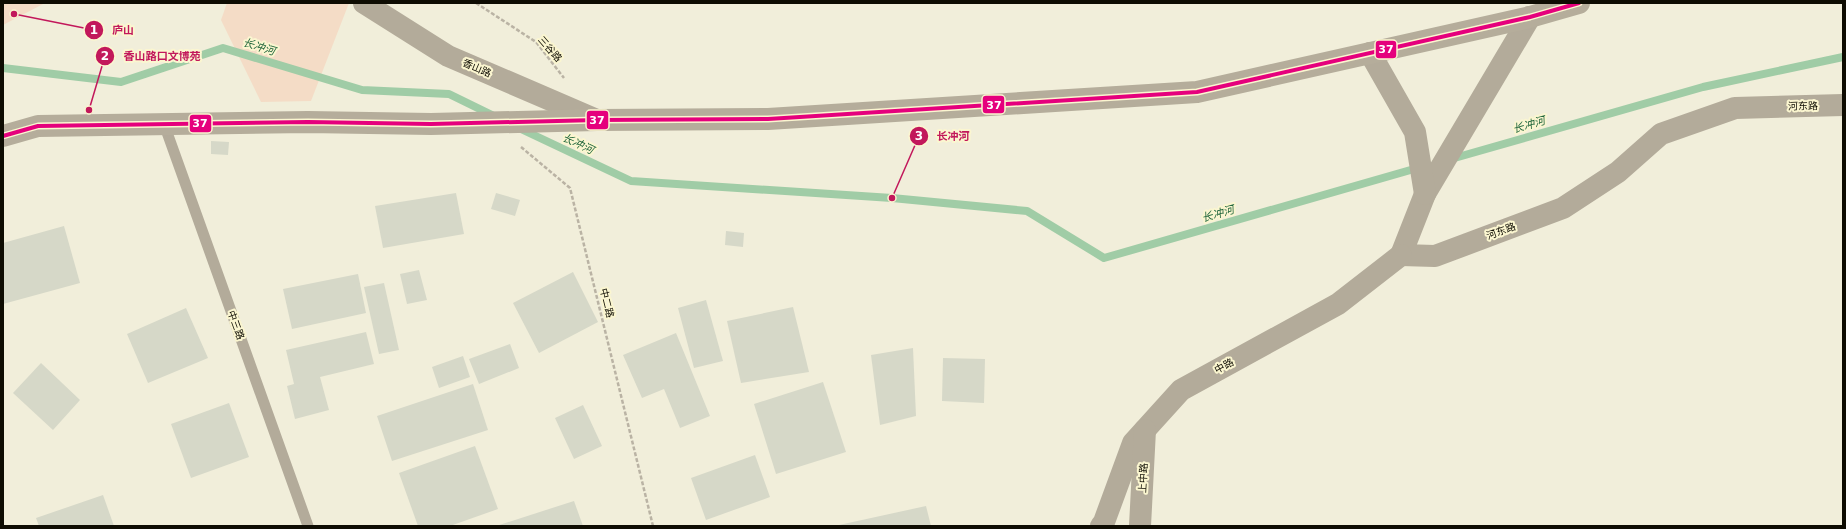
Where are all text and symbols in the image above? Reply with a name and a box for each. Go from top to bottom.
callout: 庐山 [84,19,142,42]
text: 1 [90,23,98,37]
text: 庐山 [112,24,134,37]
street label: 三谷路 [536,34,564,64]
water label: 长冲河 [241,36,279,59]
line badge: 37 [1375,40,1397,59]
text: 37 [1378,43,1394,56]
callout: 香山路口文博苑 [95,45,208,68]
text: 2 [101,49,109,63]
text: 香山路口文博苑 [124,50,201,63]
street label: 香山路 [461,57,493,79]
line badge: 37 [982,95,1005,114]
text: 37 [986,99,1002,112]
street label: 河东路 [1788,100,1818,112]
line badge: 37 [586,110,609,130]
line badge: 37 [189,114,212,133]
text: 37 [589,114,605,127]
water label: 长冲河 [1511,114,1549,136]
text: 37 [192,117,208,130]
callout: 长冲河 [909,125,978,148]
text: 3 [915,129,923,143]
text: 长冲河 [937,130,970,143]
water label: 长冲河 [560,131,598,158]
water label: 长冲河 [1200,203,1238,225]
street label: 河东路 [1485,221,1517,241]
street label: 中二路 [598,287,616,319]
street label: 中三路 [226,309,246,341]
street label: 中路 [1213,356,1235,376]
street label: 上中路 [1137,463,1149,493]

